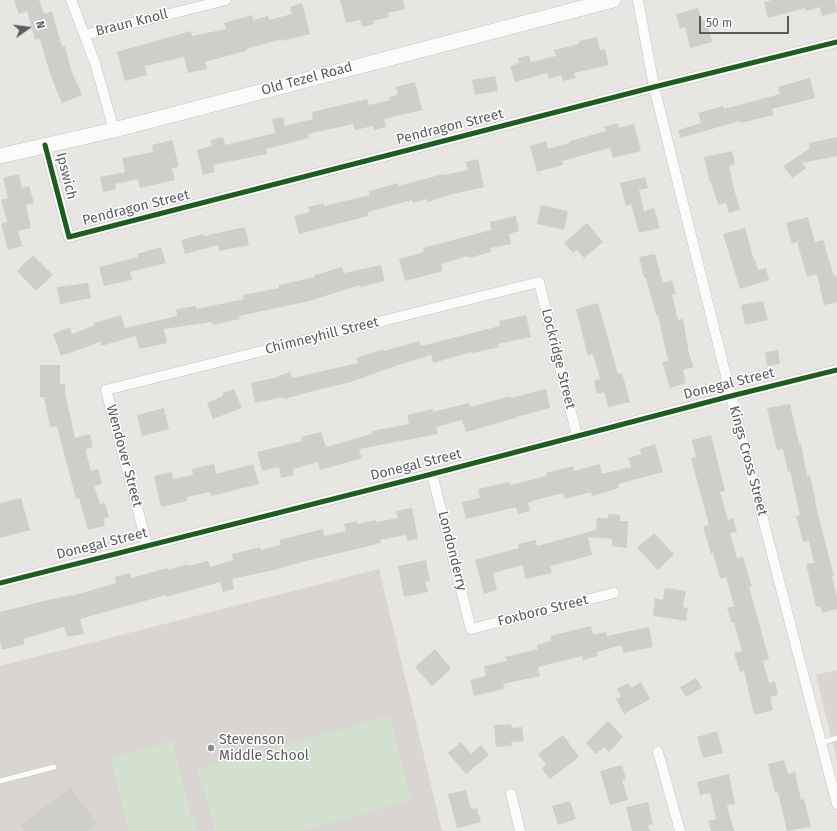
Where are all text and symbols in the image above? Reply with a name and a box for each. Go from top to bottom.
street label: Braun Knoll [94,6,170,40]
north arrow [8,8,48,48]
scale bar [701,8,791,34]
text: 50 m [706,16,732,30]
text: N [33,20,47,30]
street label: Old Tezel Road [260,59,354,99]
street label: Pendragon Street [395,106,505,148]
street label: Ipswich [52,151,80,201]
street label: Pendragon Street [81,187,191,229]
street label: Lockridge Street [537,307,579,411]
street label: Chimneyhill Street [263,314,381,358]
street label: Donegal Street [682,365,776,403]
street label: Wendover Street [102,403,146,509]
street label: Kings Cross Street [725,404,771,518]
street label: Donegal Street [369,446,463,484]
street label: Londonderry [434,509,470,593]
street label: Donegal Street [55,525,149,563]
street label: Foxboro Street [496,592,590,630]
place label: Stevenson Middle School [219,732,309,764]
marker: Stevenson Middle School [206,743,216,753]

